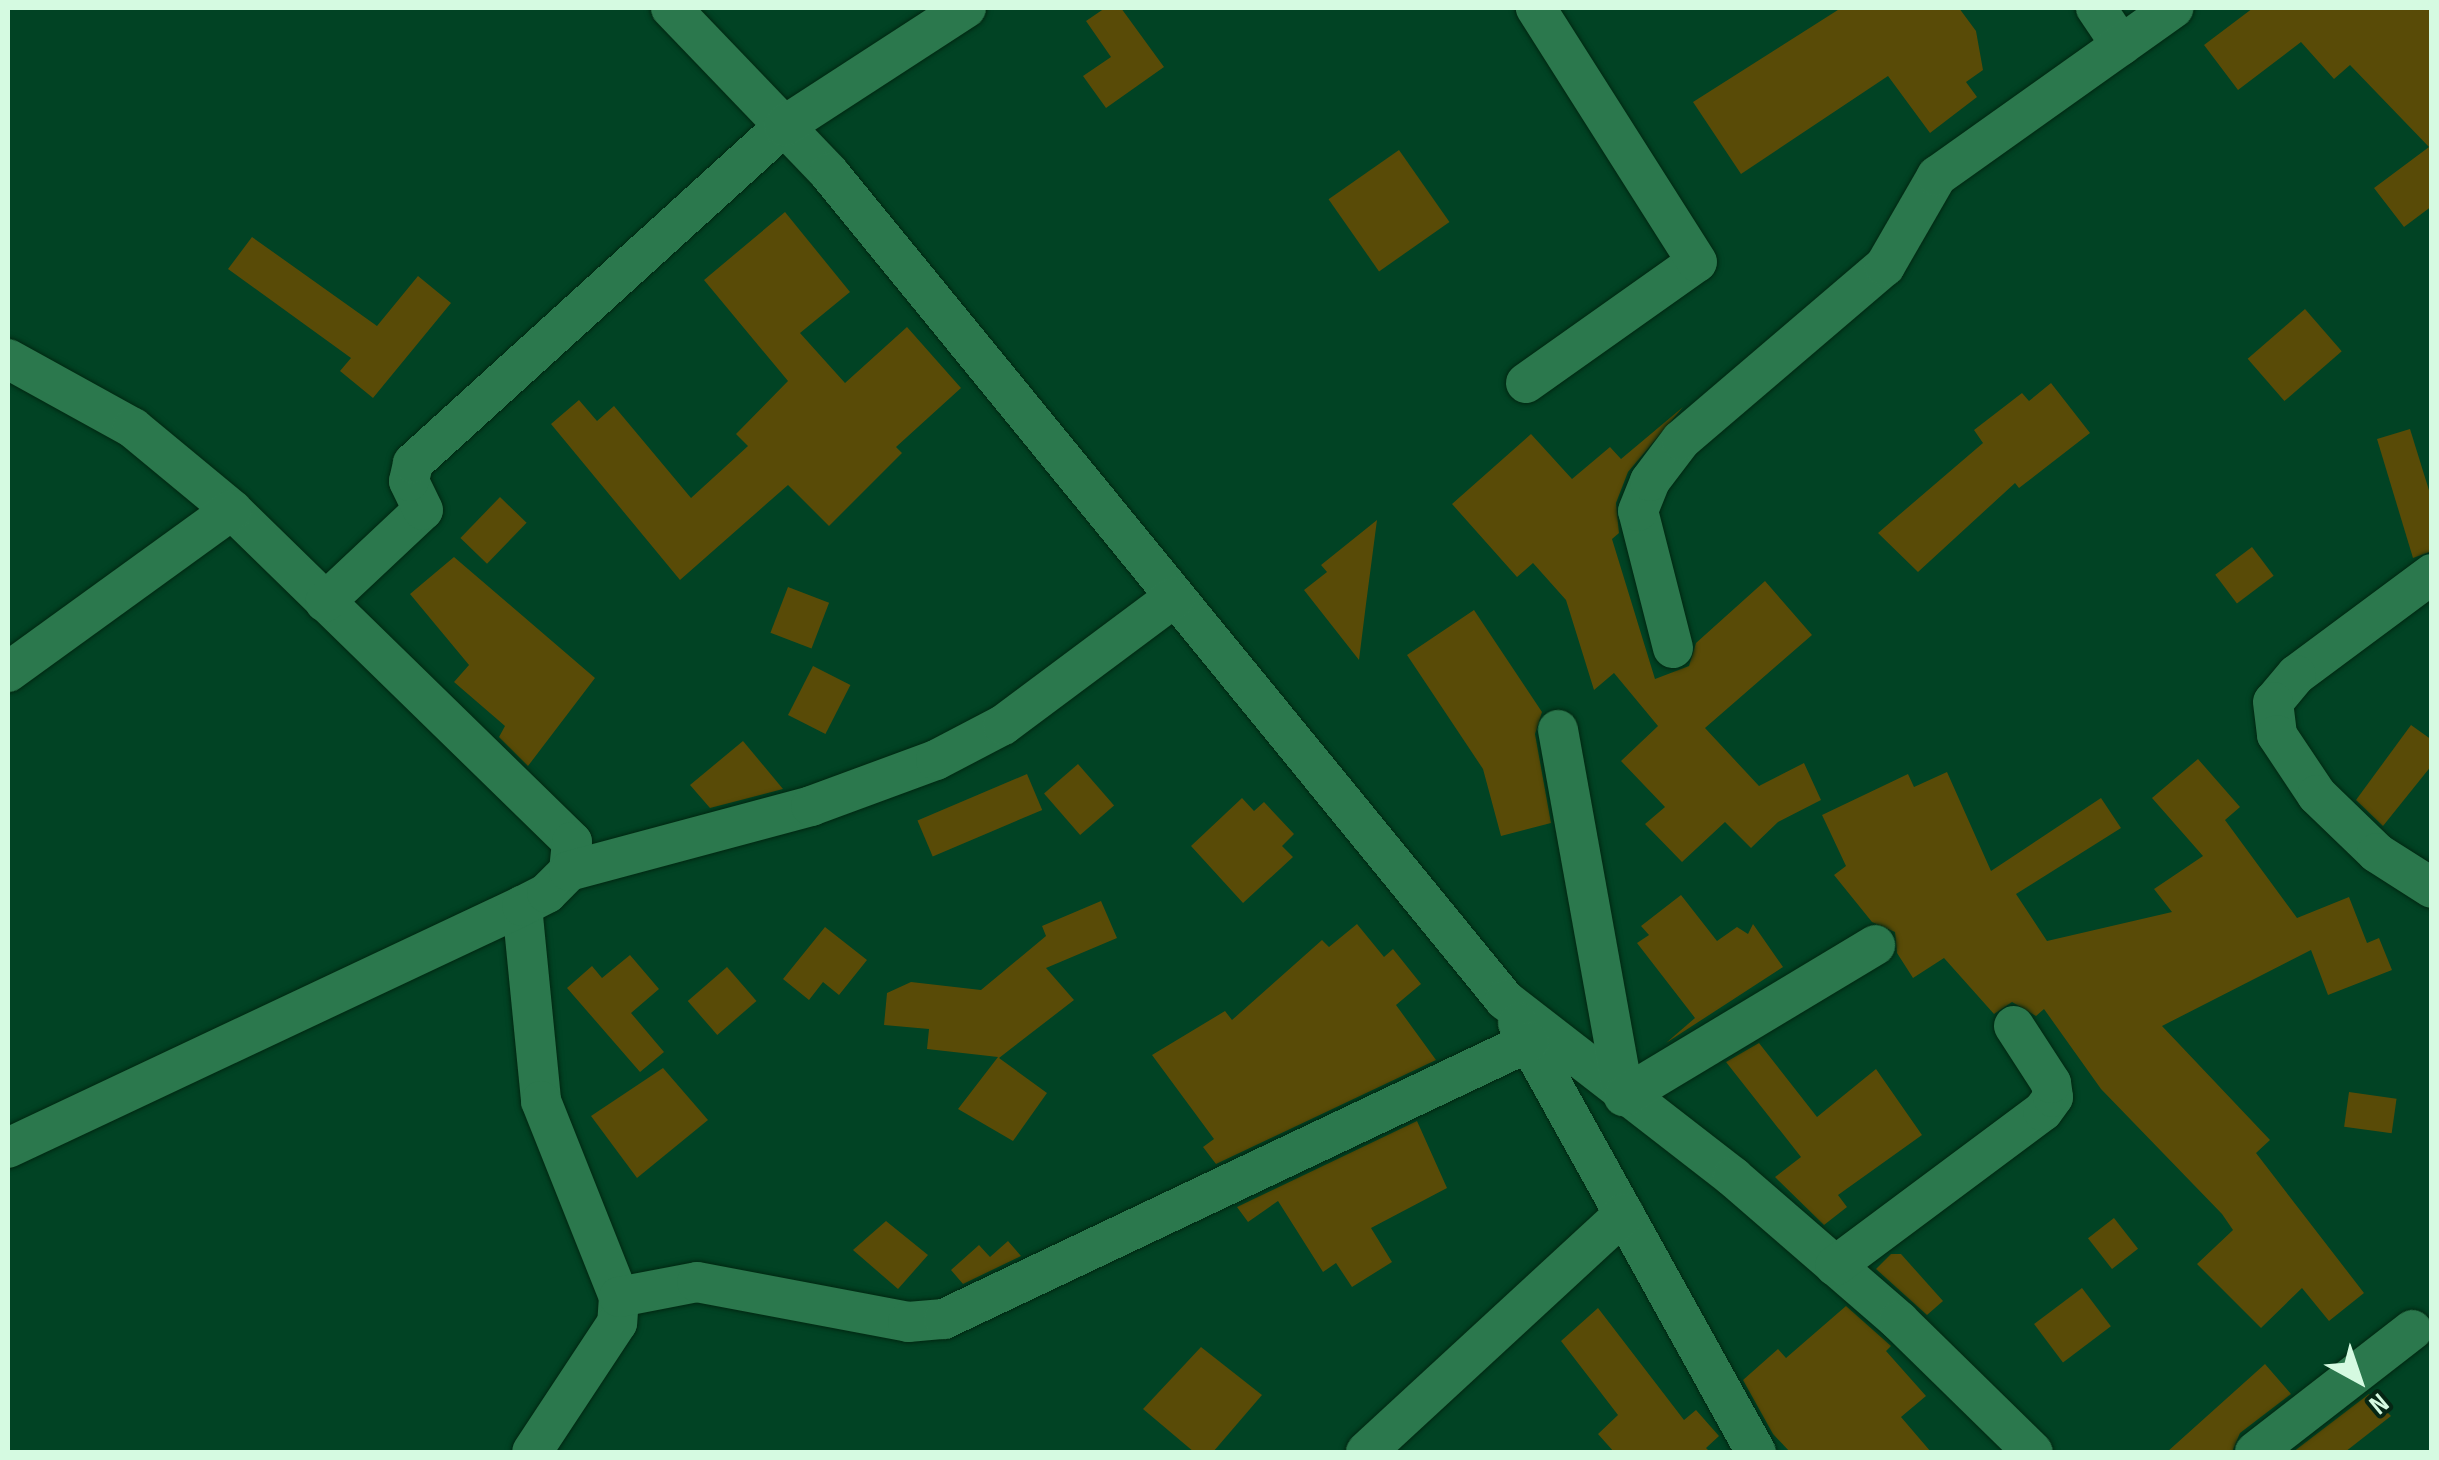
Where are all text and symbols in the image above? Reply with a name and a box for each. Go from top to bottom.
north arrow [2309,1330,2409,1430]
text: N [2362,1386,2395,1421]

